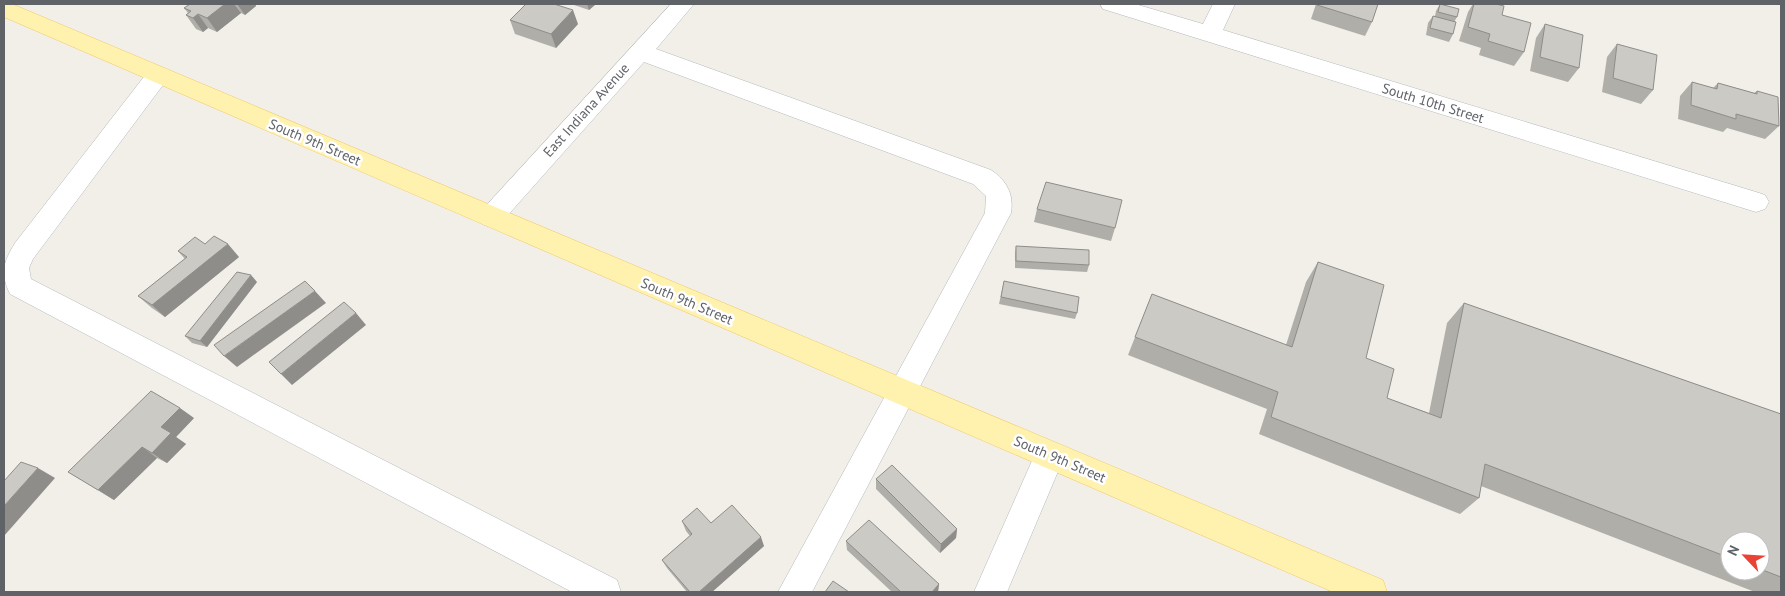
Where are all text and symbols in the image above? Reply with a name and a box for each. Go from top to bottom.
street label: East Indiana Avenue [539,59,633,161]
street label: South 10th Street [1380,79,1486,127]
street label: South 9th Street [266,115,364,170]
street label: South 9th Street [638,274,736,329]
street label: South 9th Street [1011,432,1109,487]
north arrow [1720,531,1770,581]
text: N [1723,543,1743,558]

